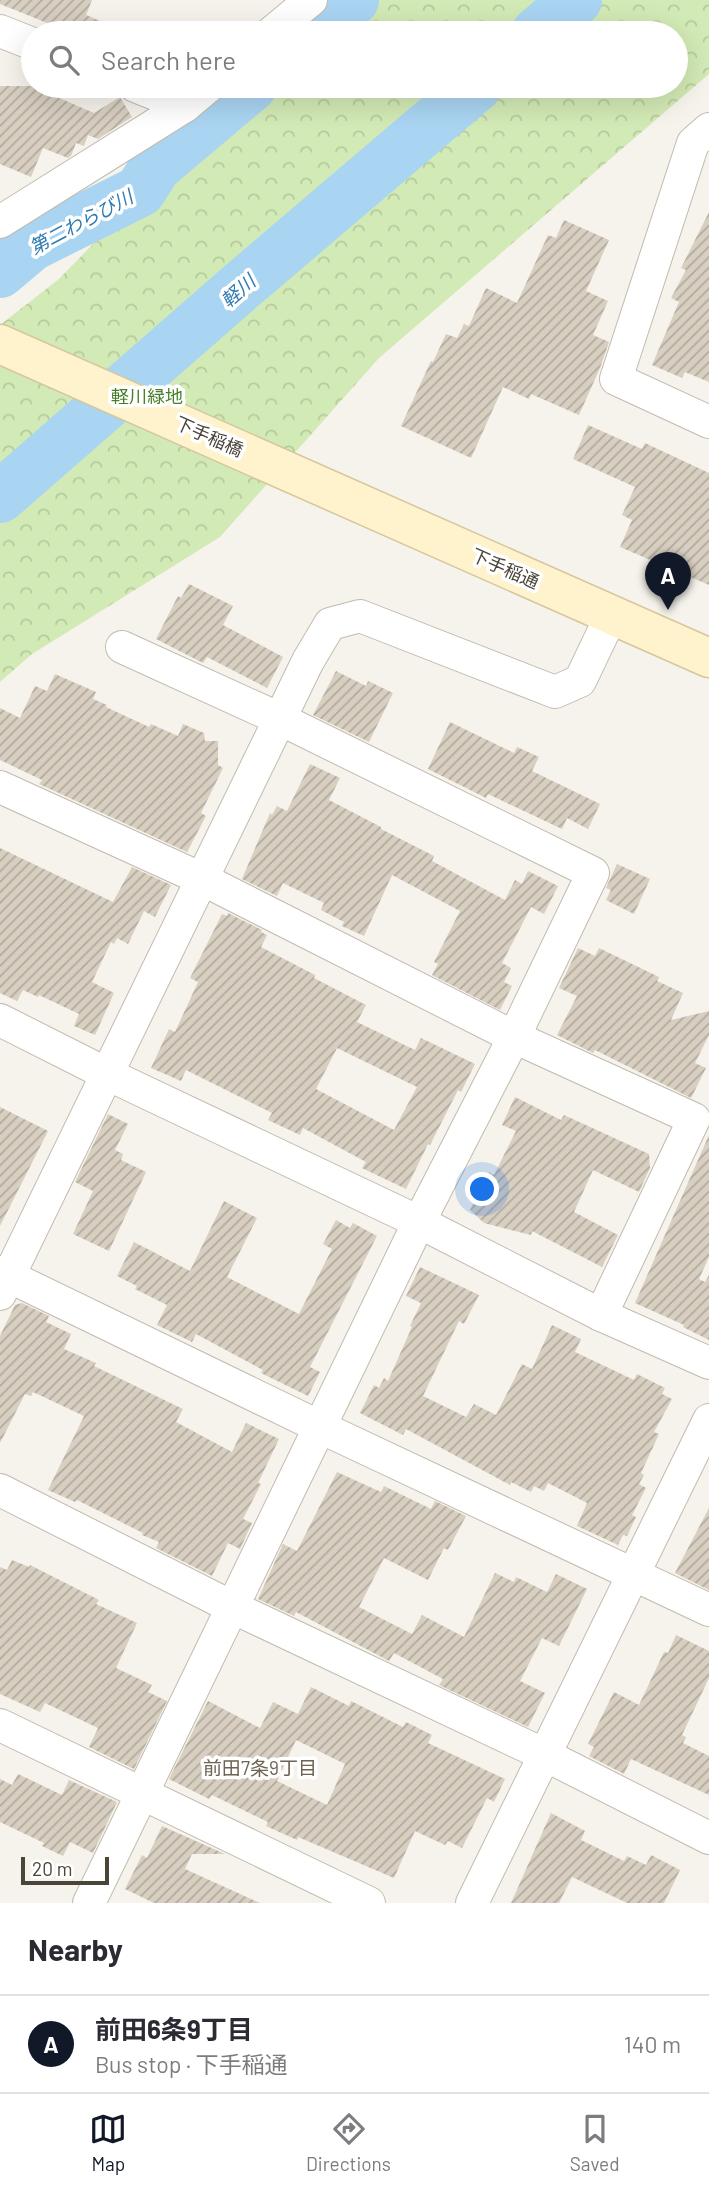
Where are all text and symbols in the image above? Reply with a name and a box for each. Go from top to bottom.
search box [21,21,688,98]
icon: search [45,41,83,79]
text: Search here [101,44,236,75]
water label: 第二わらび川 [25,184,138,258]
water label: 軽川 [216,268,261,312]
park label: 軽川緑地 [111,385,183,407]
street label: 下手稲橋 [172,411,247,461]
street label: 下手稲通 [468,543,543,593]
pin: A [645,552,691,610]
your location [465,1172,499,1206]
district label: 前田7条9丁目 [203,1756,317,1779]
scale bar [21,1854,108,1886]
text: 20 m [32,1857,72,1880]
text: Nearby [28,1931,123,1967]
text: 前田6条9丁目 [95,2013,253,2044]
text: A [43,2030,59,2058]
text: 140 m [624,2030,681,2058]
text: Bus stop · 下手稲通 [95,2050,287,2078]
tab: Map [89,2110,127,2175]
tab: Directions [306,2110,391,2175]
tab: Saved [570,2110,620,2175]

